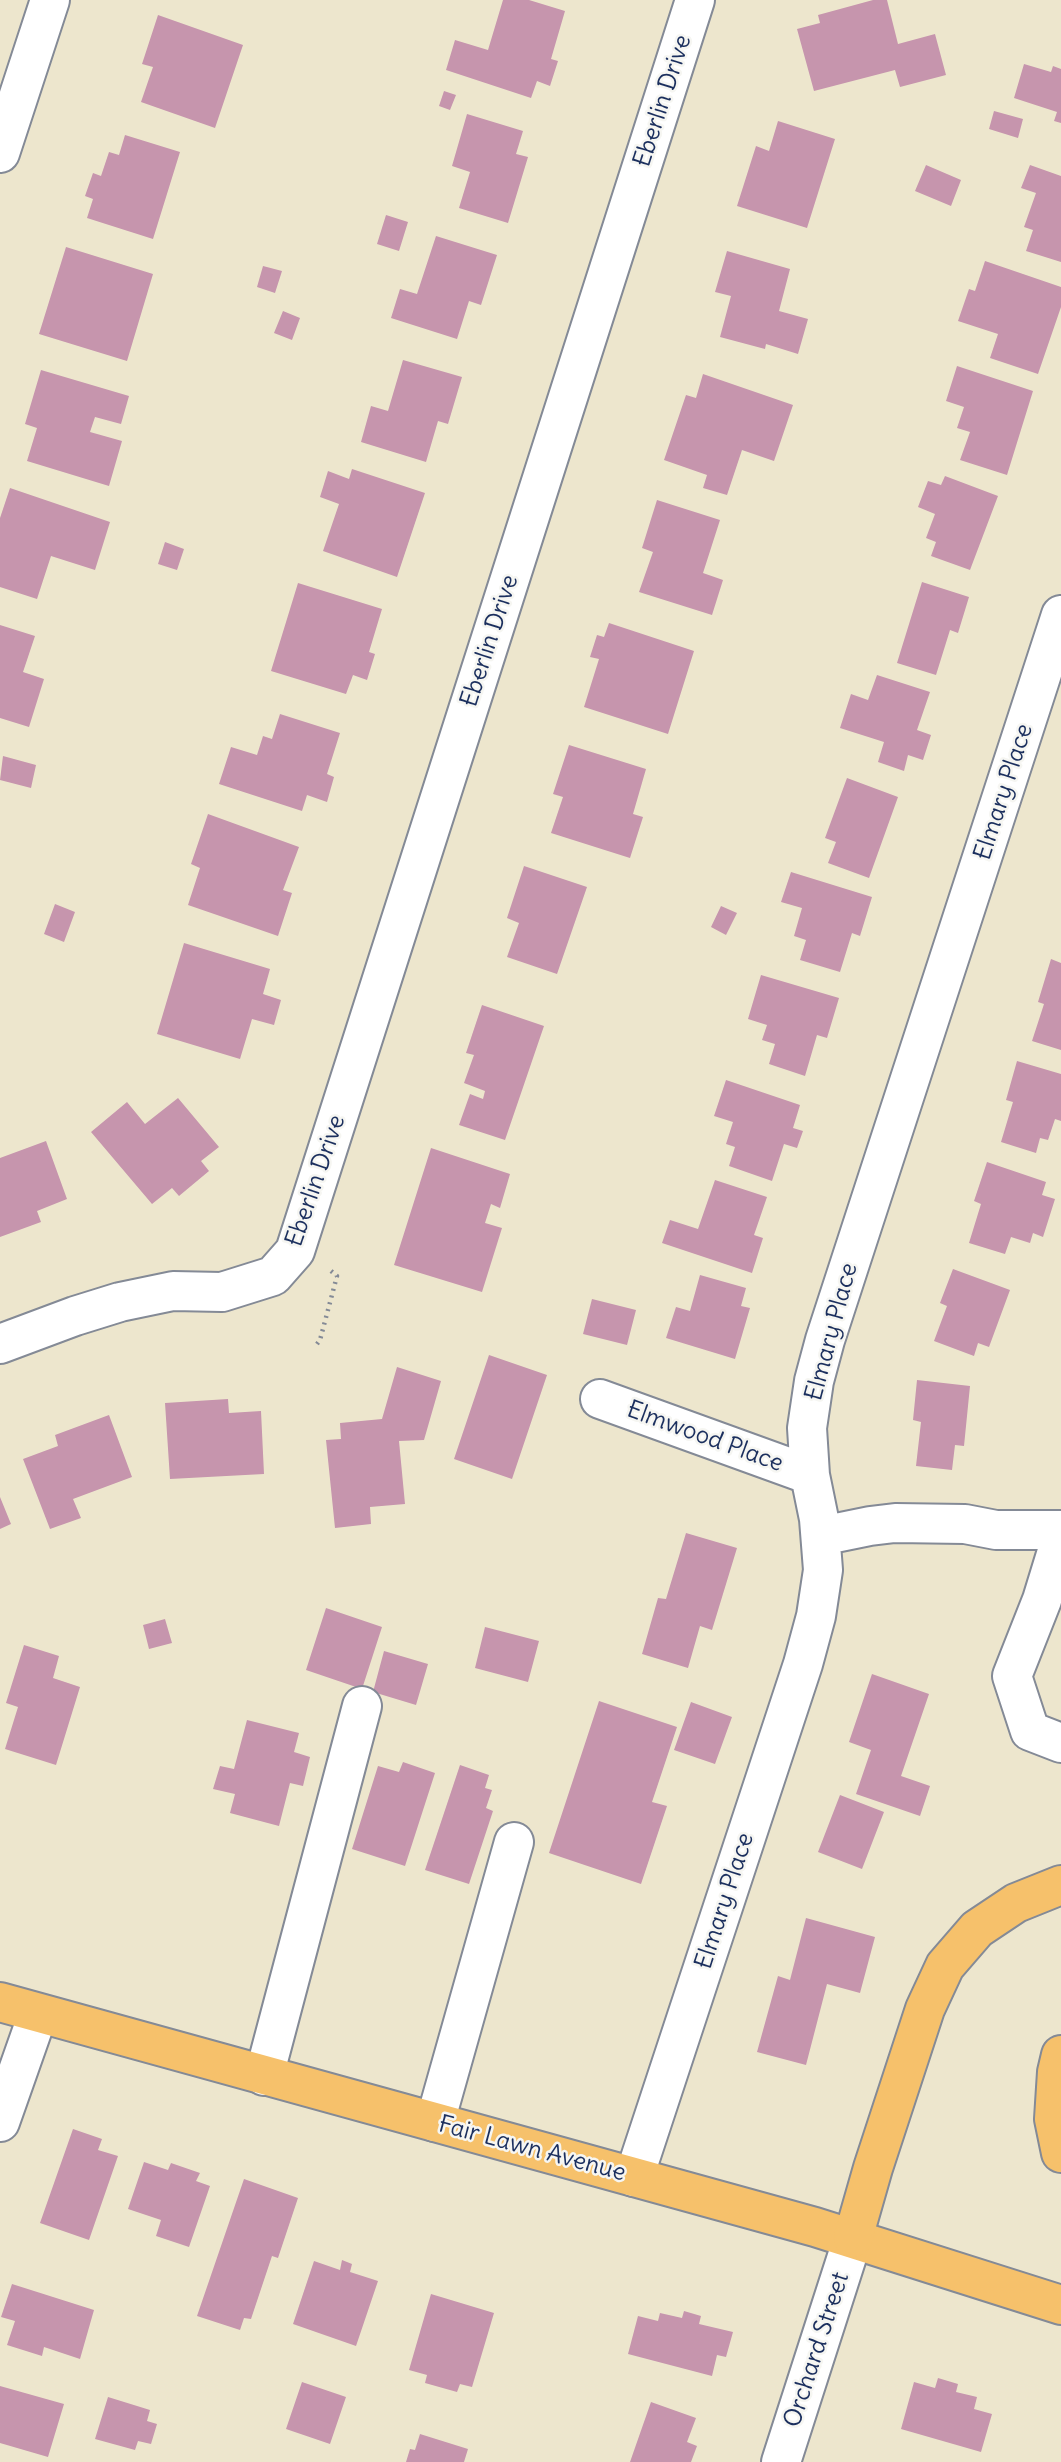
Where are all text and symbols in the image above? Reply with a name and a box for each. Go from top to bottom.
street label: Eberlin Drive [628,31,698,171]
street label: Eberlin Drive [455,571,525,711]
street label: Elmary Place [968,720,1040,864]
street label: Eberlin Drive [280,1111,352,1251]
street label: Elmary Place [800,1260,864,1404]
street label: Elmwood Place [623,1395,787,1479]
street label: Elmary Place [689,1829,761,1973]
street label: Fair Lawn Avenue [435,2110,629,2188]
street label: Orchard Street [778,2269,856,2431]

